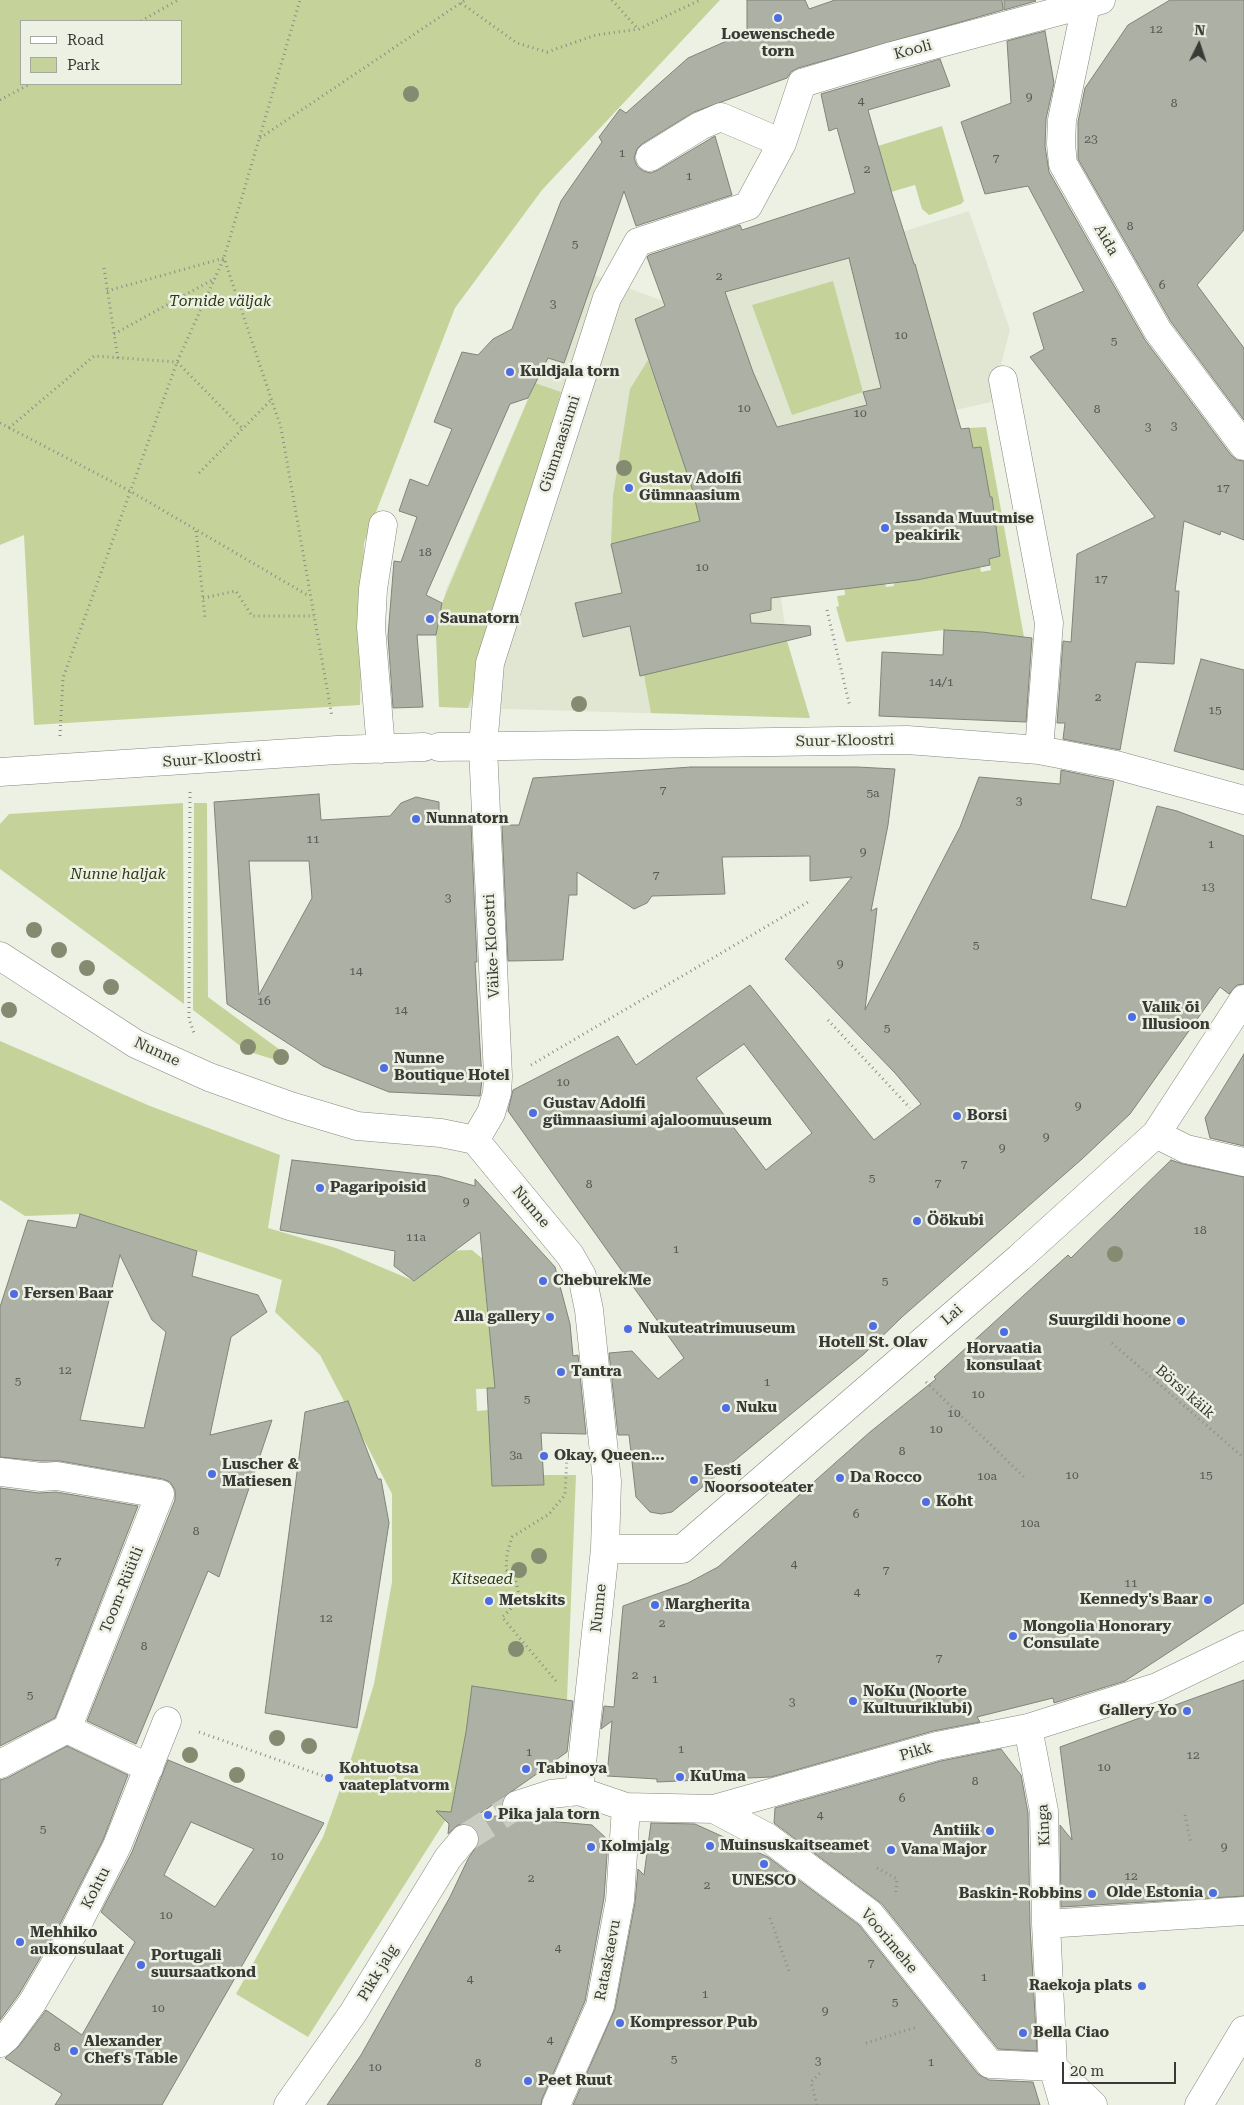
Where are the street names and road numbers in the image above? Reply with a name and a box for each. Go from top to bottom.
street label: Kooli [892,36,934,64]
street label: Aida [1090,221,1122,259]
street label: Gümnaasiumi [536,393,584,495]
street label: Suur-Kloostri [796,731,894,751]
street label: Suur-Kloostri [162,747,262,771]
street label: Väike-Kloostri [480,893,504,999]
street label: Nunne [131,1034,183,1070]
street label: Nunne [508,1183,554,1231]
street label: Lai [938,1301,966,1329]
street label: Börsi käik [1152,1361,1218,1423]
street label: Toom-Rüütli [96,1544,148,1636]
street label: Nunne [587,1583,611,1633]
street label: Pikk [898,1739,934,1765]
street label: Kinga [1034,1804,1054,1846]
street label: Kohtu [78,1864,114,1912]
street label: Voorimehe [857,1905,921,1977]
street label: Rataskaevu [591,1918,625,2002]
street label: Pikk jalg [354,1942,402,2004]

